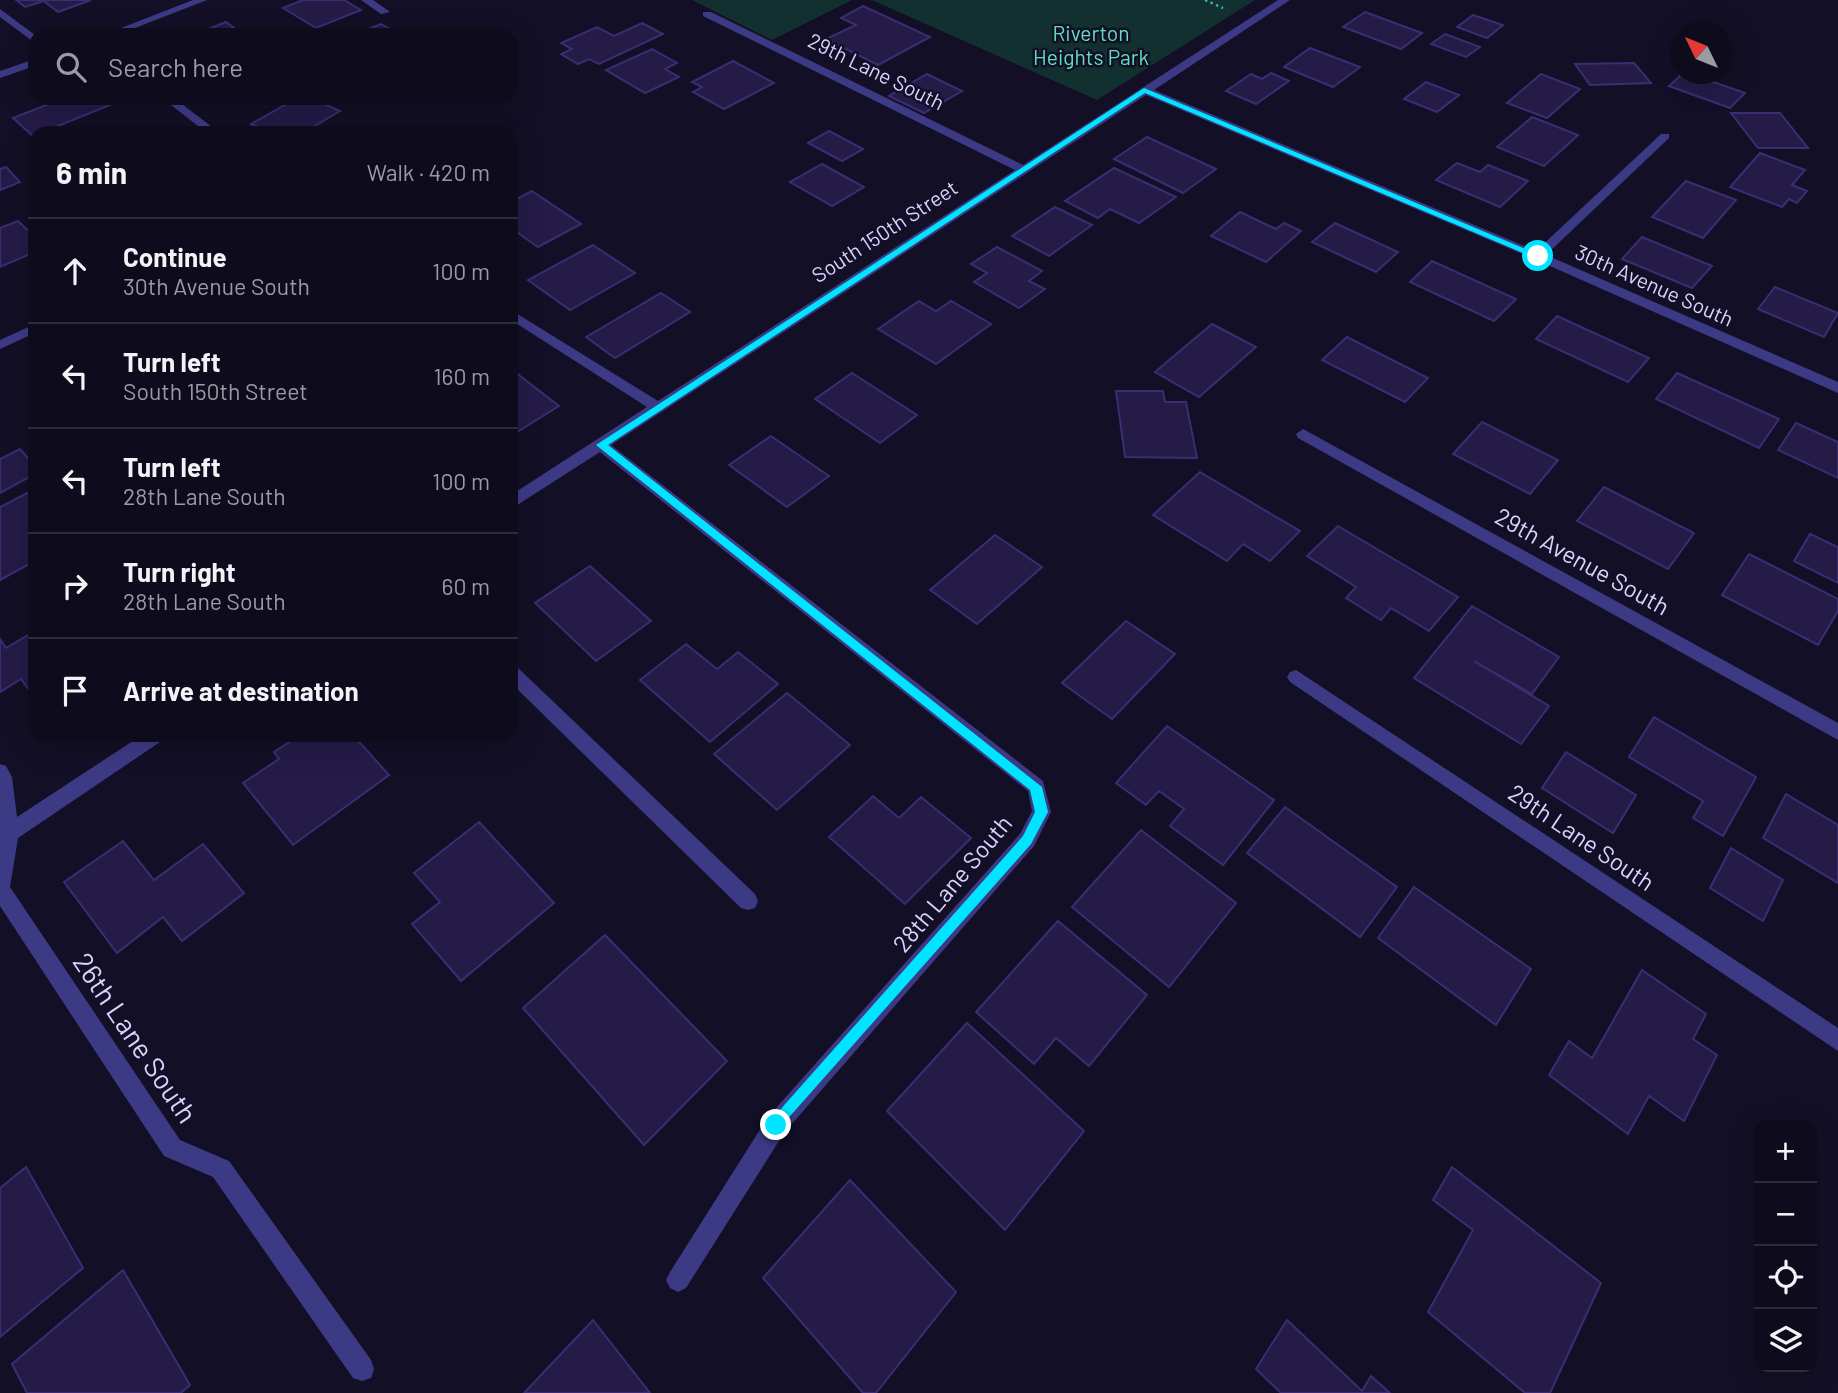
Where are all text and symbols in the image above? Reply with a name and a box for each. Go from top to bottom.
park label: Riverton Heights Park [1033,20,1149,69]
north arrow [1670,21,1733,84]
street label: 29th Lane South [804,27,949,114]
search box [28,28,518,105]
icon: search [52,48,90,86]
text: Search here [108,51,243,82]
text: 6 min [56,154,127,190]
text: Walk · 420 m [367,158,490,186]
street label: South 150th Street [807,174,962,287]
street label: 30th Avenue South [1572,238,1738,331]
route start [1522,240,1553,271]
text: Continue [123,241,227,272]
icon: ahead [56,252,94,290]
text: 100 m [432,257,490,285]
text: 30th Avenue South [123,272,310,300]
text: Turn left [123,346,221,377]
icon: left [56,357,94,395]
text: 160 m [433,362,490,390]
text: South 150th Street [123,377,308,405]
text: Turn left [123,451,221,482]
icon: left [56,462,94,500]
text: 100 m [432,467,490,495]
text: 28th Lane South [123,482,286,510]
street label: 29th Avenue South [1491,501,1675,621]
text: Turn right [123,556,236,587]
icon: right [56,567,94,605]
text: 60 m [442,572,490,600]
text: 28th Lane South [123,587,286,615]
icon: arrive [56,672,94,710]
text: Arrive at destination [123,675,359,706]
street label: 29th Lane South [1503,777,1660,896]
street label: 28th Lane South [886,809,1018,957]
street label: 26th Lane South [66,946,205,1129]
route end [760,1109,791,1140]
map controls [1754,1120,1817,1372]
button: + [1754,1120,1817,1183]
button: − [1754,1183,1817,1246]
button: locate [1754,1246,1817,1309]
button: layers [1754,1309,1817,1372]

